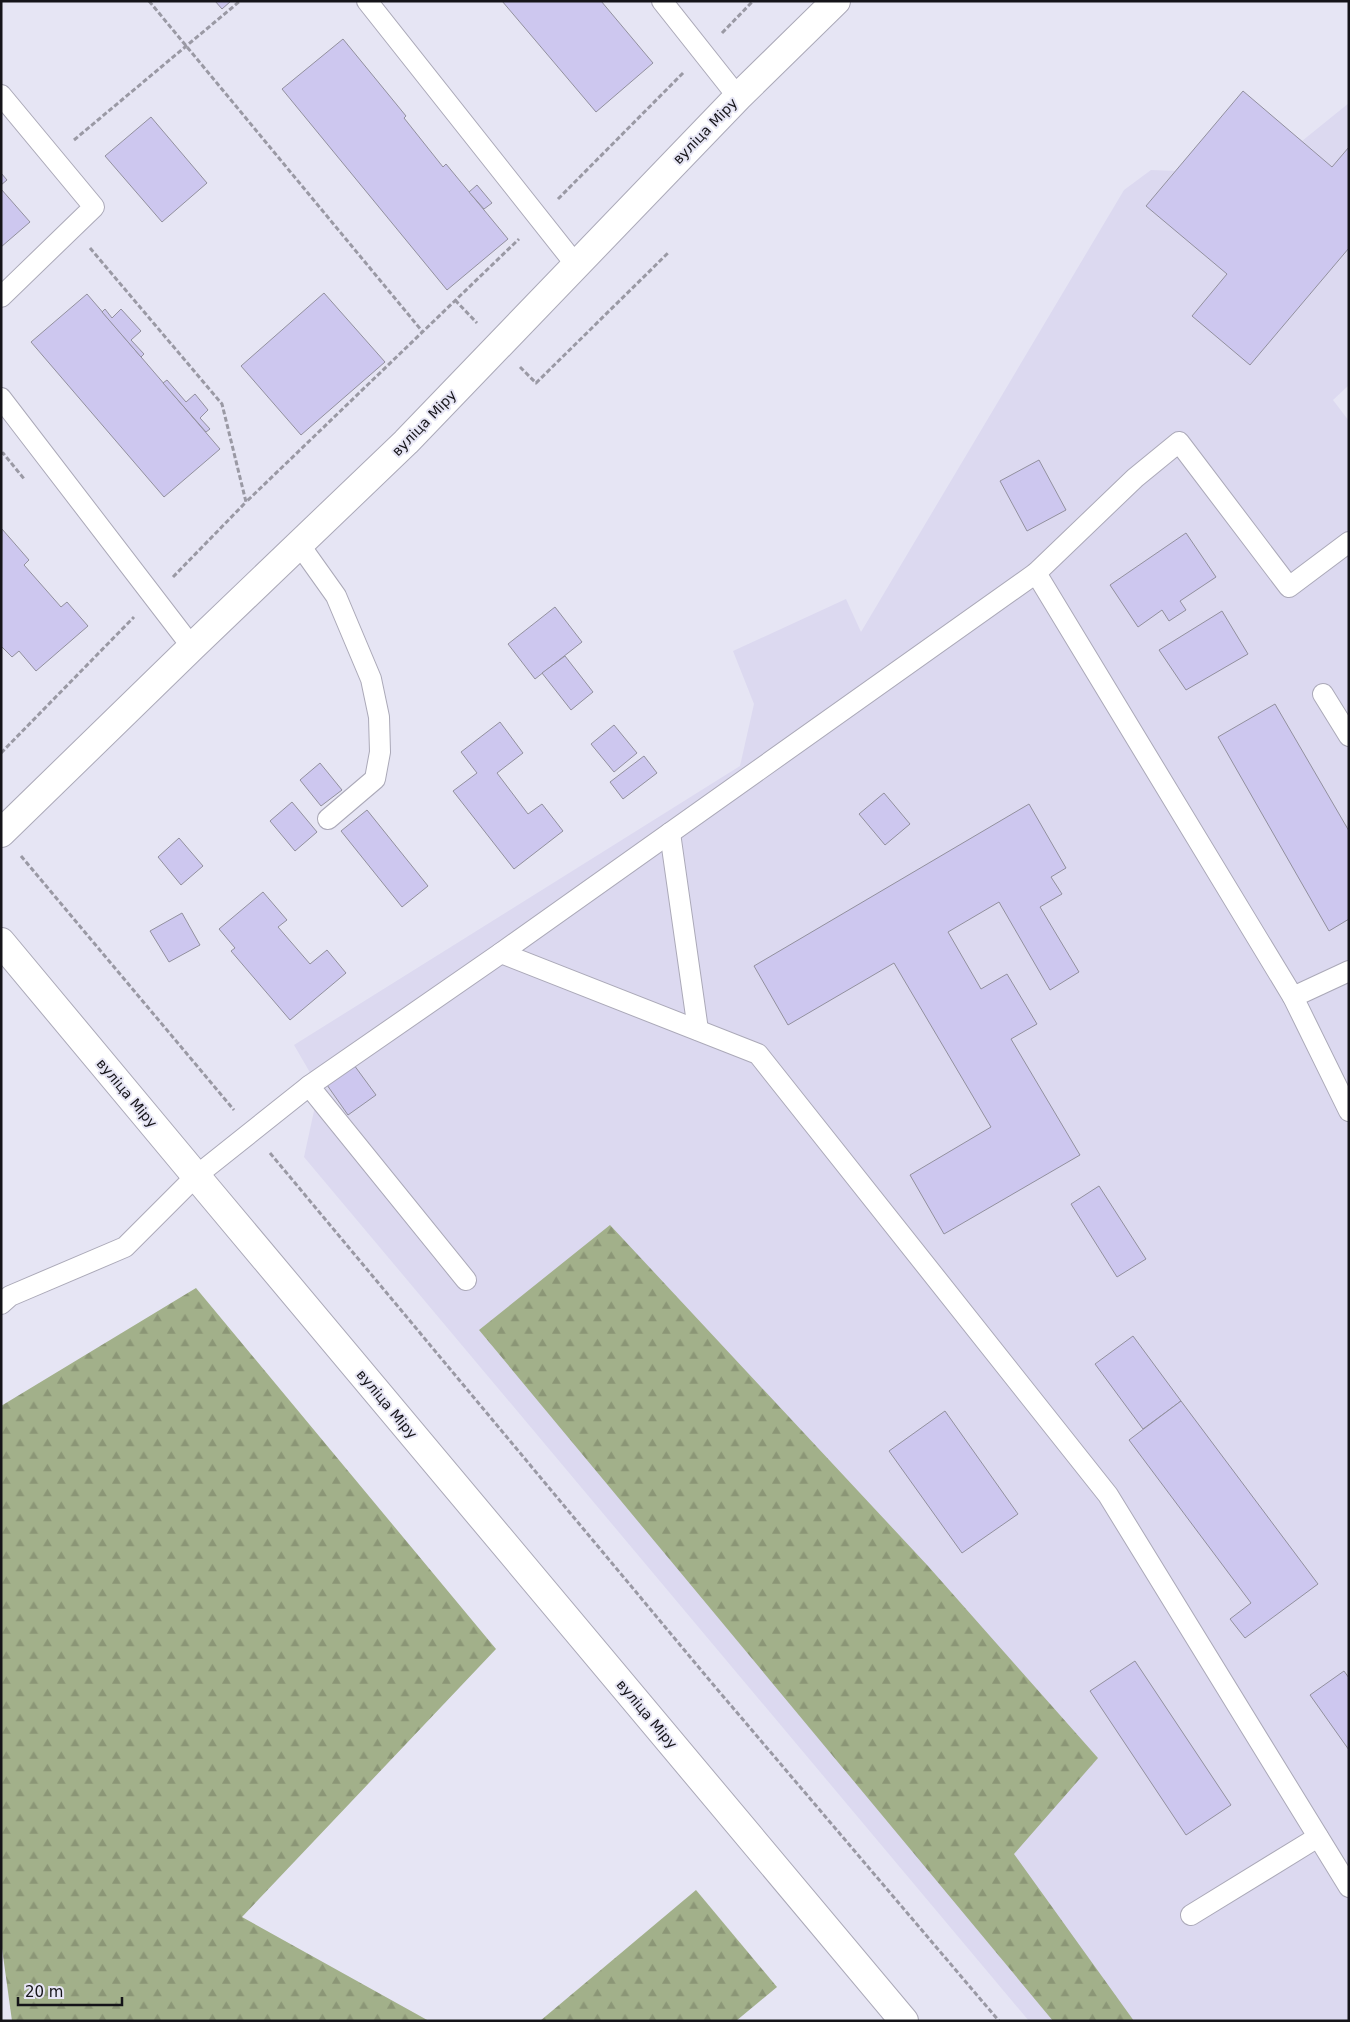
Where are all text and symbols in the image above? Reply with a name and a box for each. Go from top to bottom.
street label: вуліца Міру [670,95,740,167]
street label: вуліца Міру [389,387,459,459]
street label: вуліца Міру [94,1055,160,1131]
street label: вуліца Міру [354,1366,420,1442]
street label: вуліца Міру [614,1676,680,1752]
scale bar [18,1974,121,2006]
text: 20 m [25,1983,63,2001]

